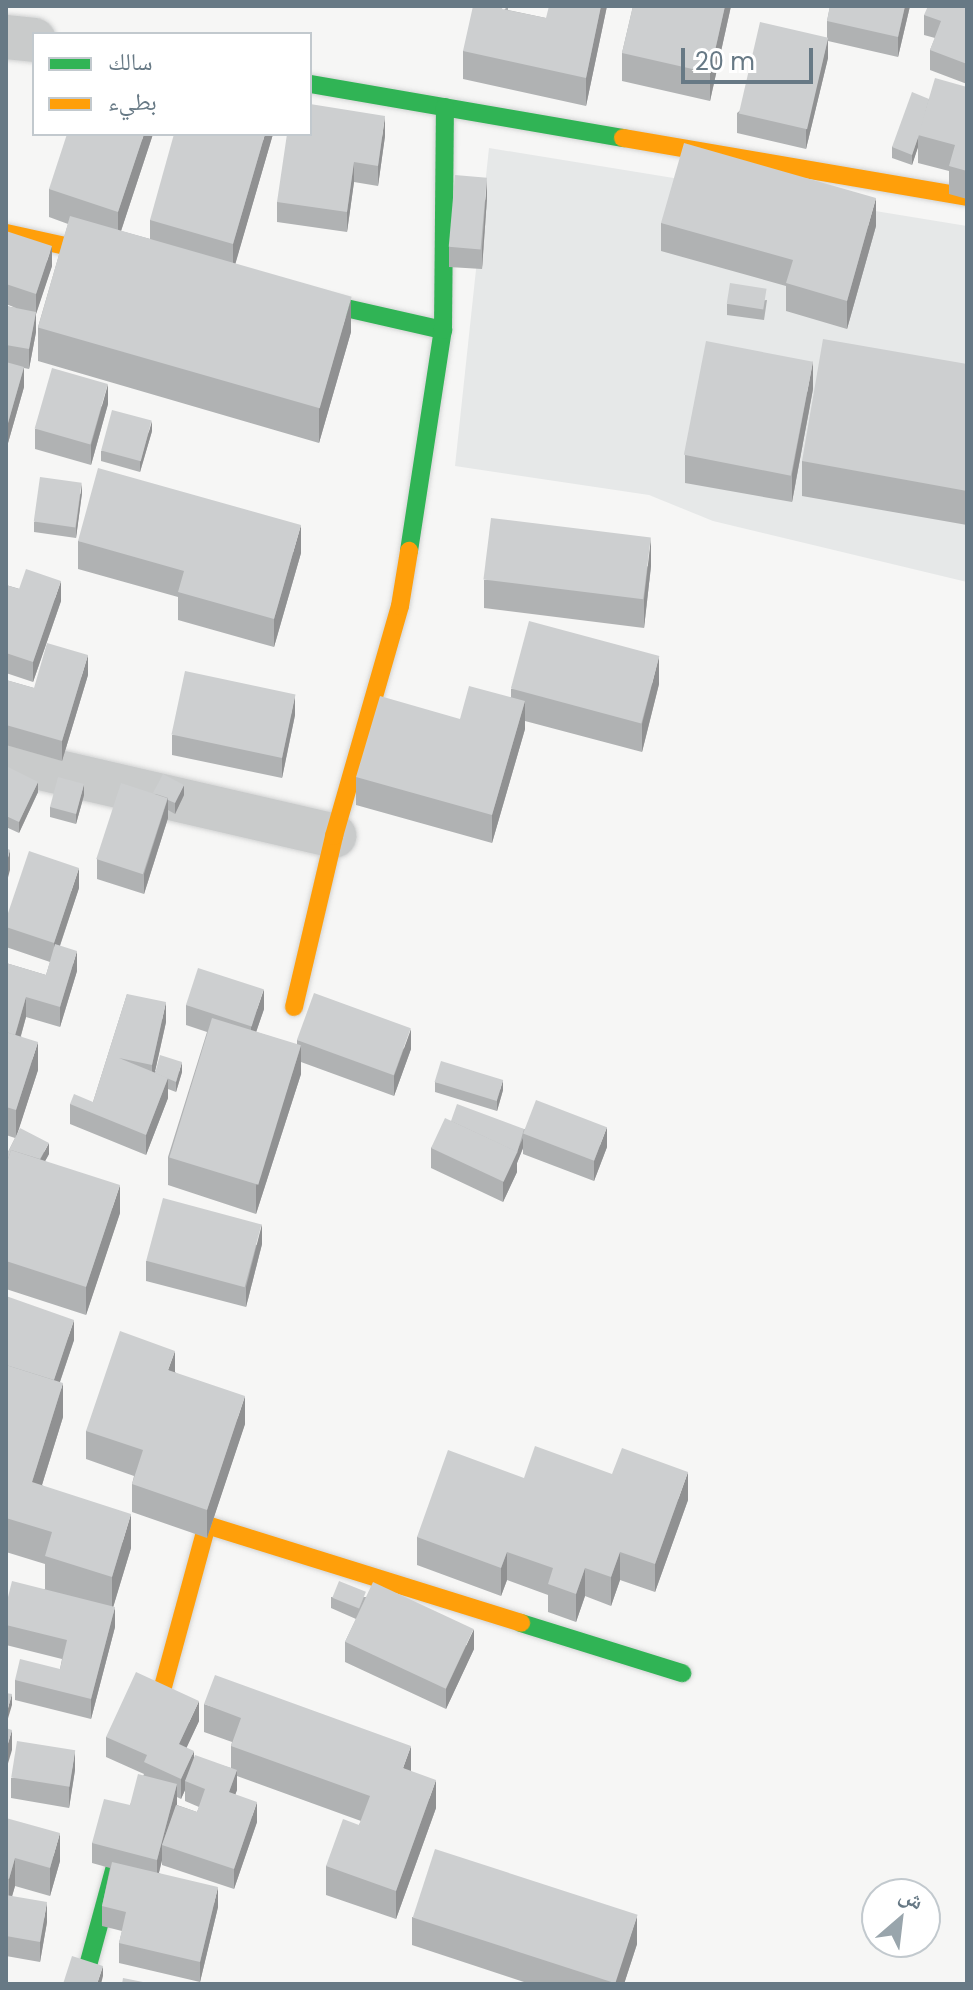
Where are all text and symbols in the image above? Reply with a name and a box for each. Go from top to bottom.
legend [32,32,312,136]
scale bar [685,32,817,82]
text: سالك [108,45,153,78]
text: 20 m [695,45,755,78]
text: بطيء [108,85,157,118]
north arrow [861,1878,941,1958]
text: ش [894,1879,929,1917]

